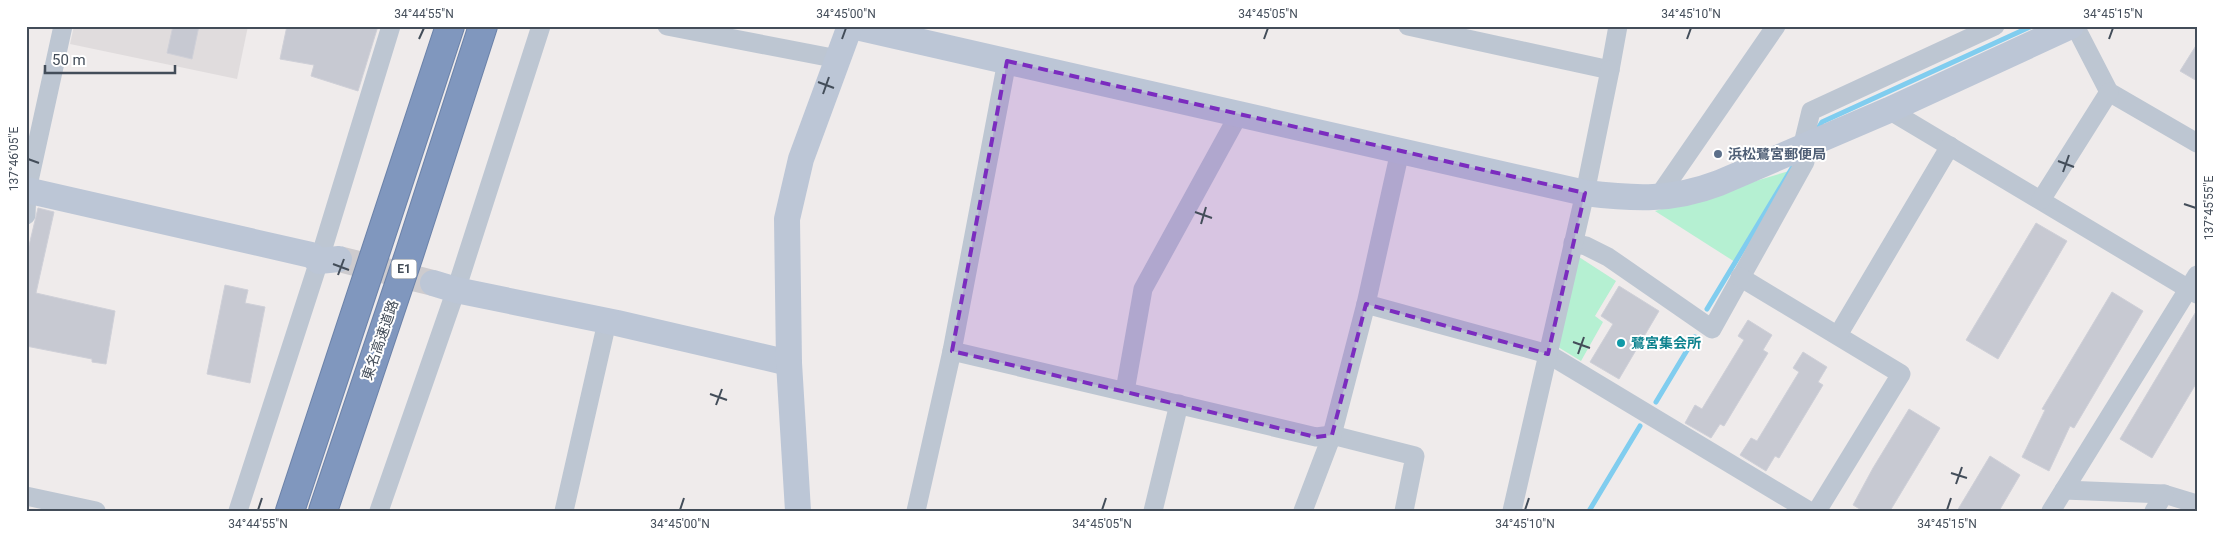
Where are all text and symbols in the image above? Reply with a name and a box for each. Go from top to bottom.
text: 34°44'55"N [394,7,454,21]
text: 34°45'00"N [816,7,876,21]
text: 34°45'05"N [1238,7,1298,21]
text: 34°45'10"N [1661,7,1721,21]
text: 34°45'15"N [2083,7,2143,21]
scale bar [45,42,175,74]
text: 50 m [52,51,86,69]
text: 137°46'05"E [7,127,21,191]
place label: 浜松鷺宮郵便局 [1728,146,1826,162]
marker: 浜松鷺宮郵便局 [1712,148,1724,160]
text: 137°45'55"E [2202,176,2216,240]
road number: E1 [392,260,416,278]
street label: 東名高速道路 [359,298,401,382]
place label: 鷺宮集会所 [1631,335,1701,351]
marker: 鷺宮集会所 [1615,337,1627,349]
text: 34°44'55"N [228,517,288,531]
text: 34°45'00"N [650,517,710,531]
text: 34°45'05"N [1072,517,1132,531]
text: 34°45'10"N [1495,517,1555,531]
text: 34°45'15"N [1917,517,1977,531]

